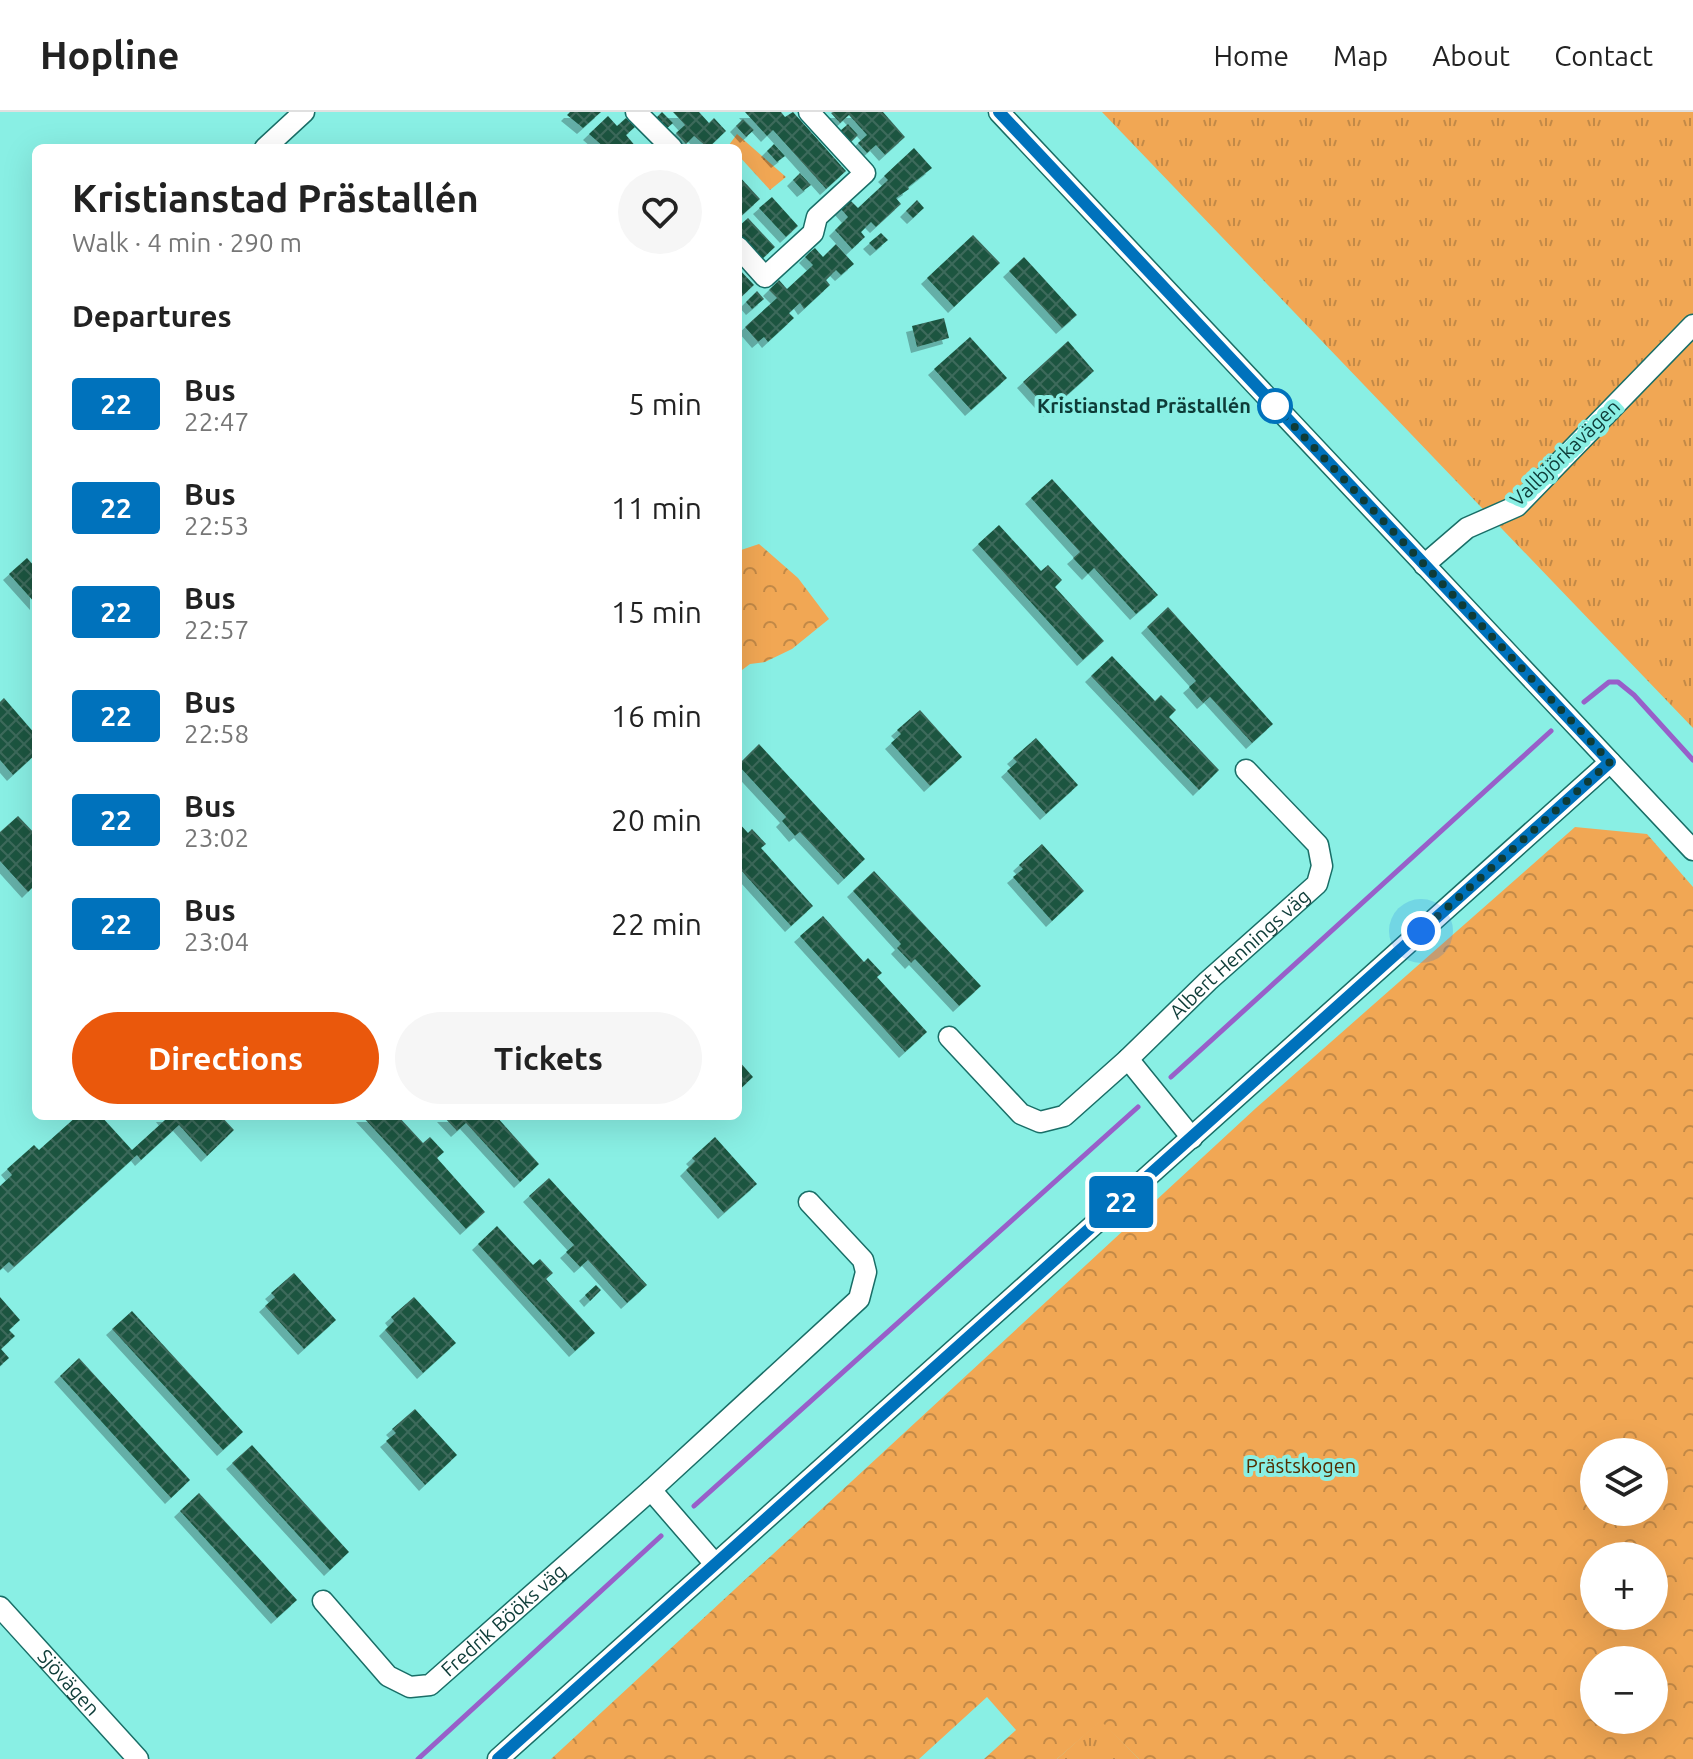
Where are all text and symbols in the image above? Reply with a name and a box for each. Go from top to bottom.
text: Hopline [40,34,179,76]
text: Home [1214,40,1289,71]
text: Map [1333,40,1388,71]
text: About [1432,40,1510,71]
text: Contact [1554,40,1653,71]
button: heart [618,170,702,254]
text: Kristianstad Prästallén [72,177,479,219]
text: Walk · 4 min · 290 m [72,228,302,257]
text: Departures [72,299,232,333]
text: Bus [184,373,236,407]
text: 5 min [628,387,702,421]
text: 22 [100,388,132,419]
marker: Kristianstad Prästallén [1258,389,1292,423]
place label: Kristianstad Prästallén [1037,394,1251,417]
street label: Vallbjörkavägen [1505,395,1624,511]
text: 22:47 [184,407,249,436]
text: Bus [184,477,236,511]
text: 11 min [611,491,702,525]
text: 22 [100,492,132,523]
text: 22:53 [184,511,249,540]
text: Bus [184,581,236,615]
text: 15 min [611,595,702,629]
text: 22 [100,596,132,627]
text: 22:57 [184,615,249,644]
text: Bus [184,685,236,719]
text: 16 min [611,699,702,733]
text: 22 [100,700,132,731]
text: 22:58 [184,719,249,748]
text: Bus [184,789,236,823]
text: 20 min [611,803,702,837]
text: 22 [100,804,132,835]
text: 23:02 [184,823,249,852]
street label: Albert Hennings väg [1165,884,1314,1023]
text: Bus [184,893,236,927]
text: 22 min [611,907,702,941]
text: 22 [100,908,132,939]
your location [1401,911,1441,951]
text: 23:04 [184,927,249,956]
button: Directions [72,1012,379,1104]
button: Tickets [395,1012,702,1104]
line badge: 22 [1085,1176,1157,1228]
text: 22 [1105,1186,1137,1217]
map controls [1580,1438,1668,1734]
button: layers [1580,1438,1668,1526]
park label: Prästskogen [1246,1454,1356,1477]
button: + [1580,1542,1668,1630]
street label: Fredrik Bööks väg [436,1559,570,1681]
street label: Sjövägen [33,1644,105,1720]
button: − [1580,1646,1668,1734]

